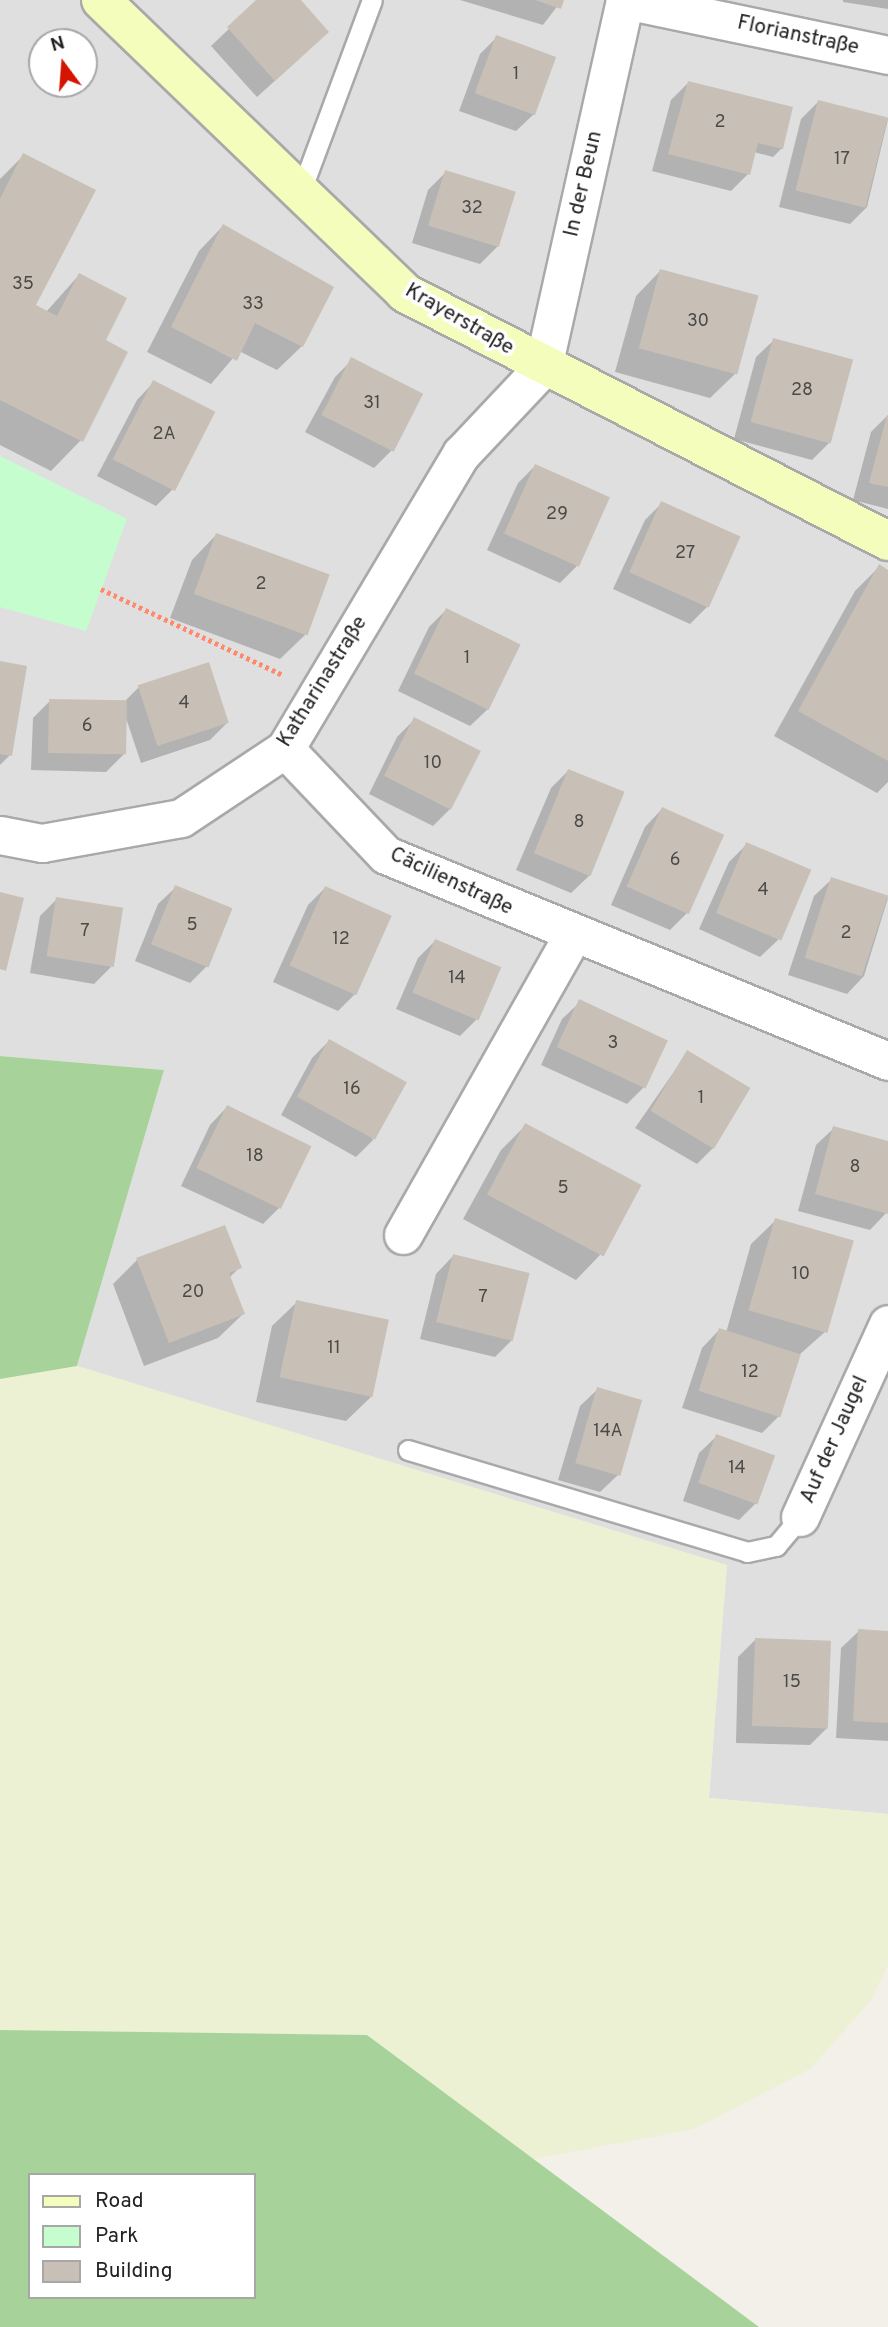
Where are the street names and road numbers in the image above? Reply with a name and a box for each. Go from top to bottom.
street label: Florianstraße [735,11,861,61]
street label: In der Beun [560,128,608,240]
street label: Krayerstraße [400,279,518,361]
street label: Katharinastraße [273,612,373,752]
street label: Cäcilienstraße [385,842,517,922]
street label: Auf der Jaugel [796,1372,874,1508]

